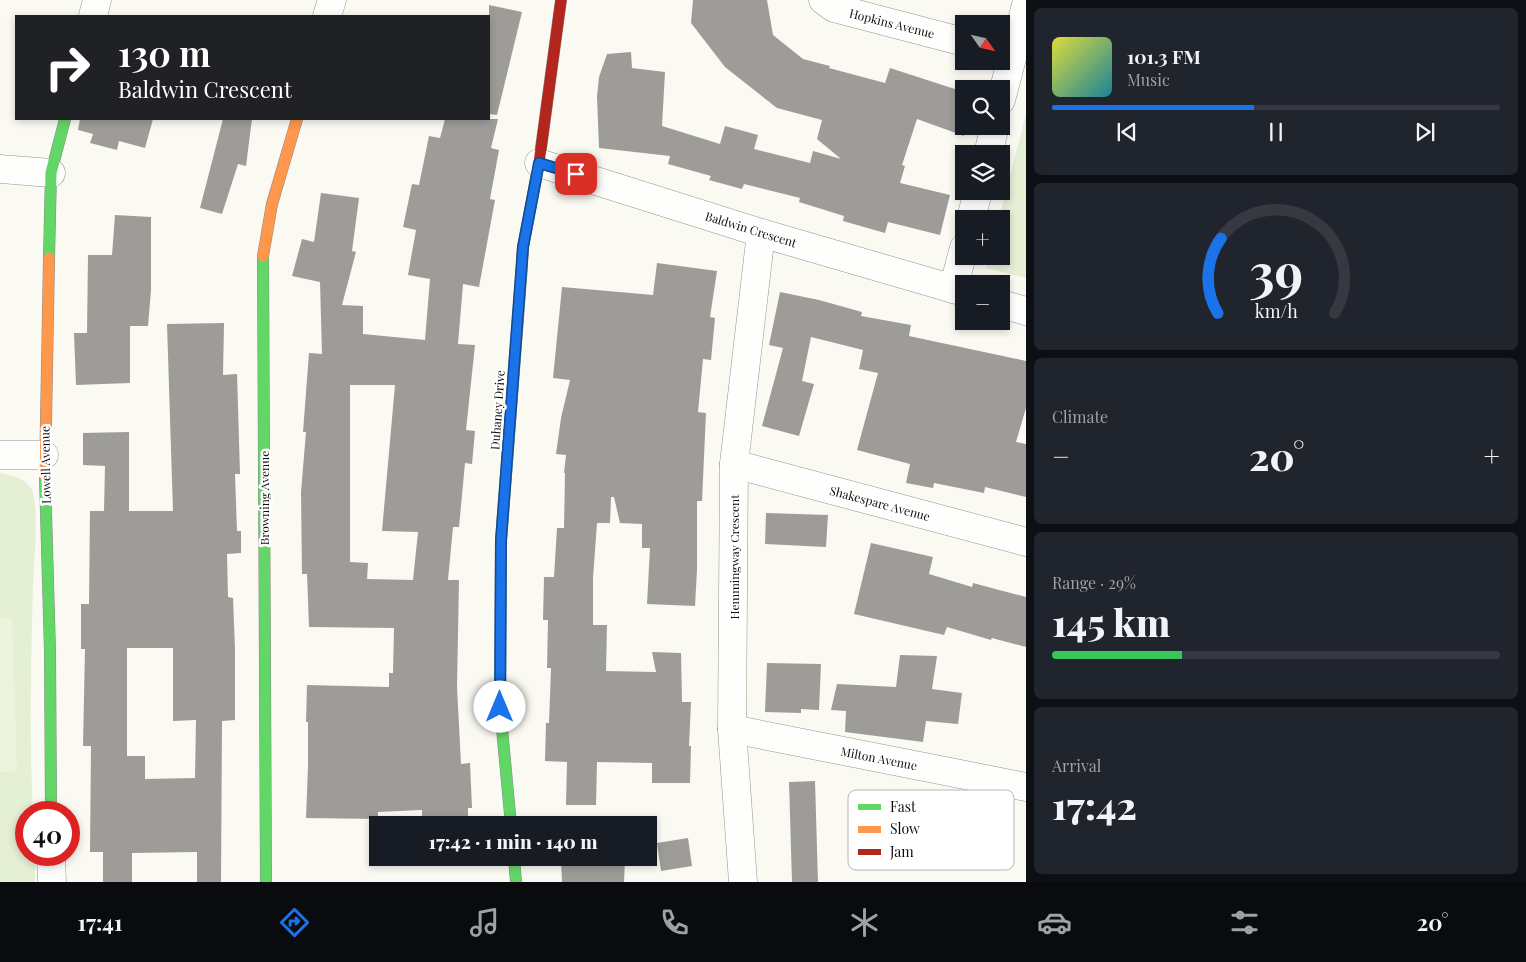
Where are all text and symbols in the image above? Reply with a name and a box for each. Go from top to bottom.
street label: Hopkins Avenue [848,5,936,41]
north arrow [955,15,1010,70]
map controls [955,15,1010,330]
text: 130 m [118,29,211,76]
icon: right [35,35,100,100]
text: 101.3 FM [1127,43,1201,69]
text: Music [1127,69,1170,90]
text: Baldwin Crescent [118,74,292,104]
button: search [955,80,1010,135]
icon: previous [1113,118,1141,146]
icon: pause [1262,118,1290,146]
icon: next [1411,118,1439,146]
button: layers [955,145,1010,200]
pin [555,153,597,195]
icon: arrive [562,160,590,188]
street label: Baldwin Crescent [703,207,799,251]
button: + [955,210,1010,265]
text: 39 [1249,236,1303,305]
button: − [955,275,1010,330]
text: km/h [1255,299,1298,322]
street label: Duhaney Drive [486,370,508,450]
text: Climate [1052,406,1108,427]
street label: Lowell Avenue [36,426,54,504]
text: 20° [1249,430,1305,481]
text: − [1052,437,1070,474]
text: + [1484,437,1500,474]
street label: Browning Avenue [256,451,272,545]
street label: Shakespare Avenue [828,482,932,524]
street label: Hemmingway Crescent [726,494,742,619]
text: Range · 29% [1052,572,1136,593]
text: 145 km [1052,596,1170,647]
position arrow [473,680,525,732]
street label: Milton Avenue [839,743,919,773]
text: Arrival [1052,755,1101,776]
text: 17:42 [1052,779,1137,830]
legend [848,790,1014,870]
text: Fast [890,797,917,816]
speed limit sign: 40 [15,801,80,866]
text: Slow [890,819,920,838]
text: 17:42 · 1 min · 140 m [429,828,597,854]
text: Jam [889,842,914,861]
icon: directions [277,905,312,940]
icon: music [467,905,502,940]
icon: phone [657,905,692,940]
icon: climate [847,905,882,940]
icon: car [1037,905,1072,940]
icon: filters [1227,905,1262,940]
text: 17:41 [77,907,122,937]
text: 20° [1417,907,1448,937]

